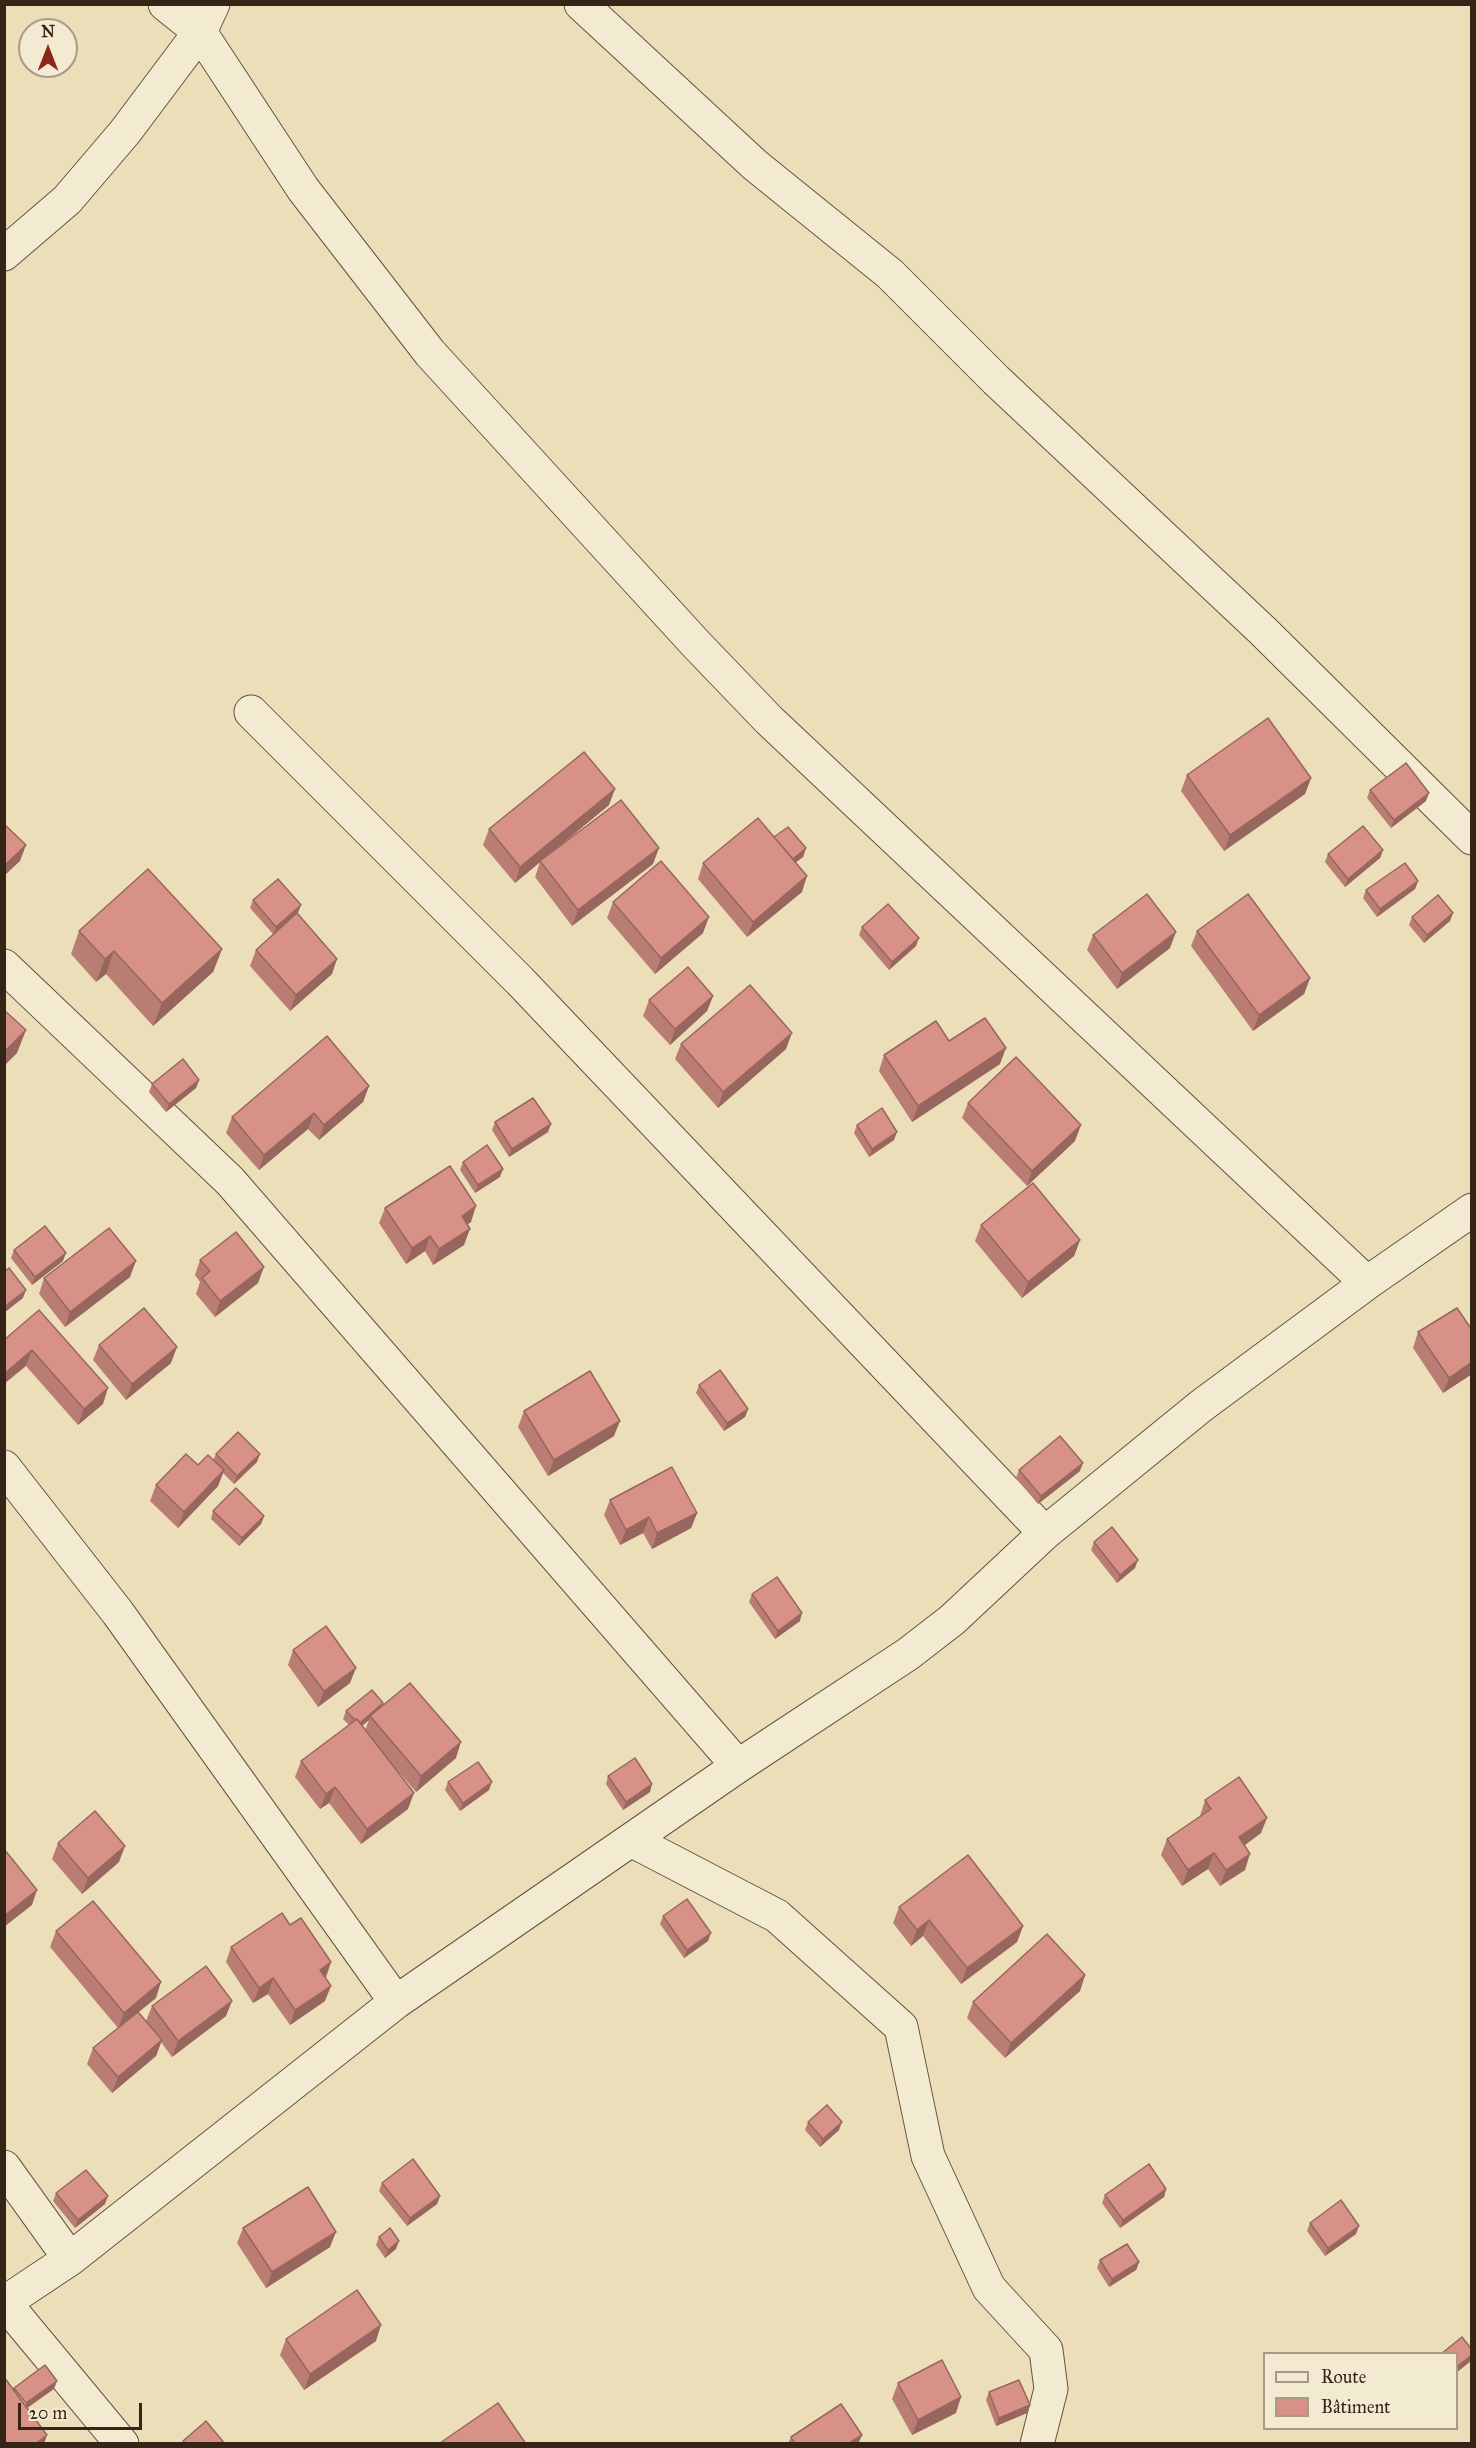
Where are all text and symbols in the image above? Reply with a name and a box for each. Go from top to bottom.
north arrow [18,18,78,78]
text: N [41,22,55,41]
legend [1263,2352,1458,2430]
text: Route [1321,2366,1366,2388]
scale bar [21,2391,146,2429]
text: Bâtiment [1321,2396,1390,2418]
text: 20 m [29,2402,67,2424]

